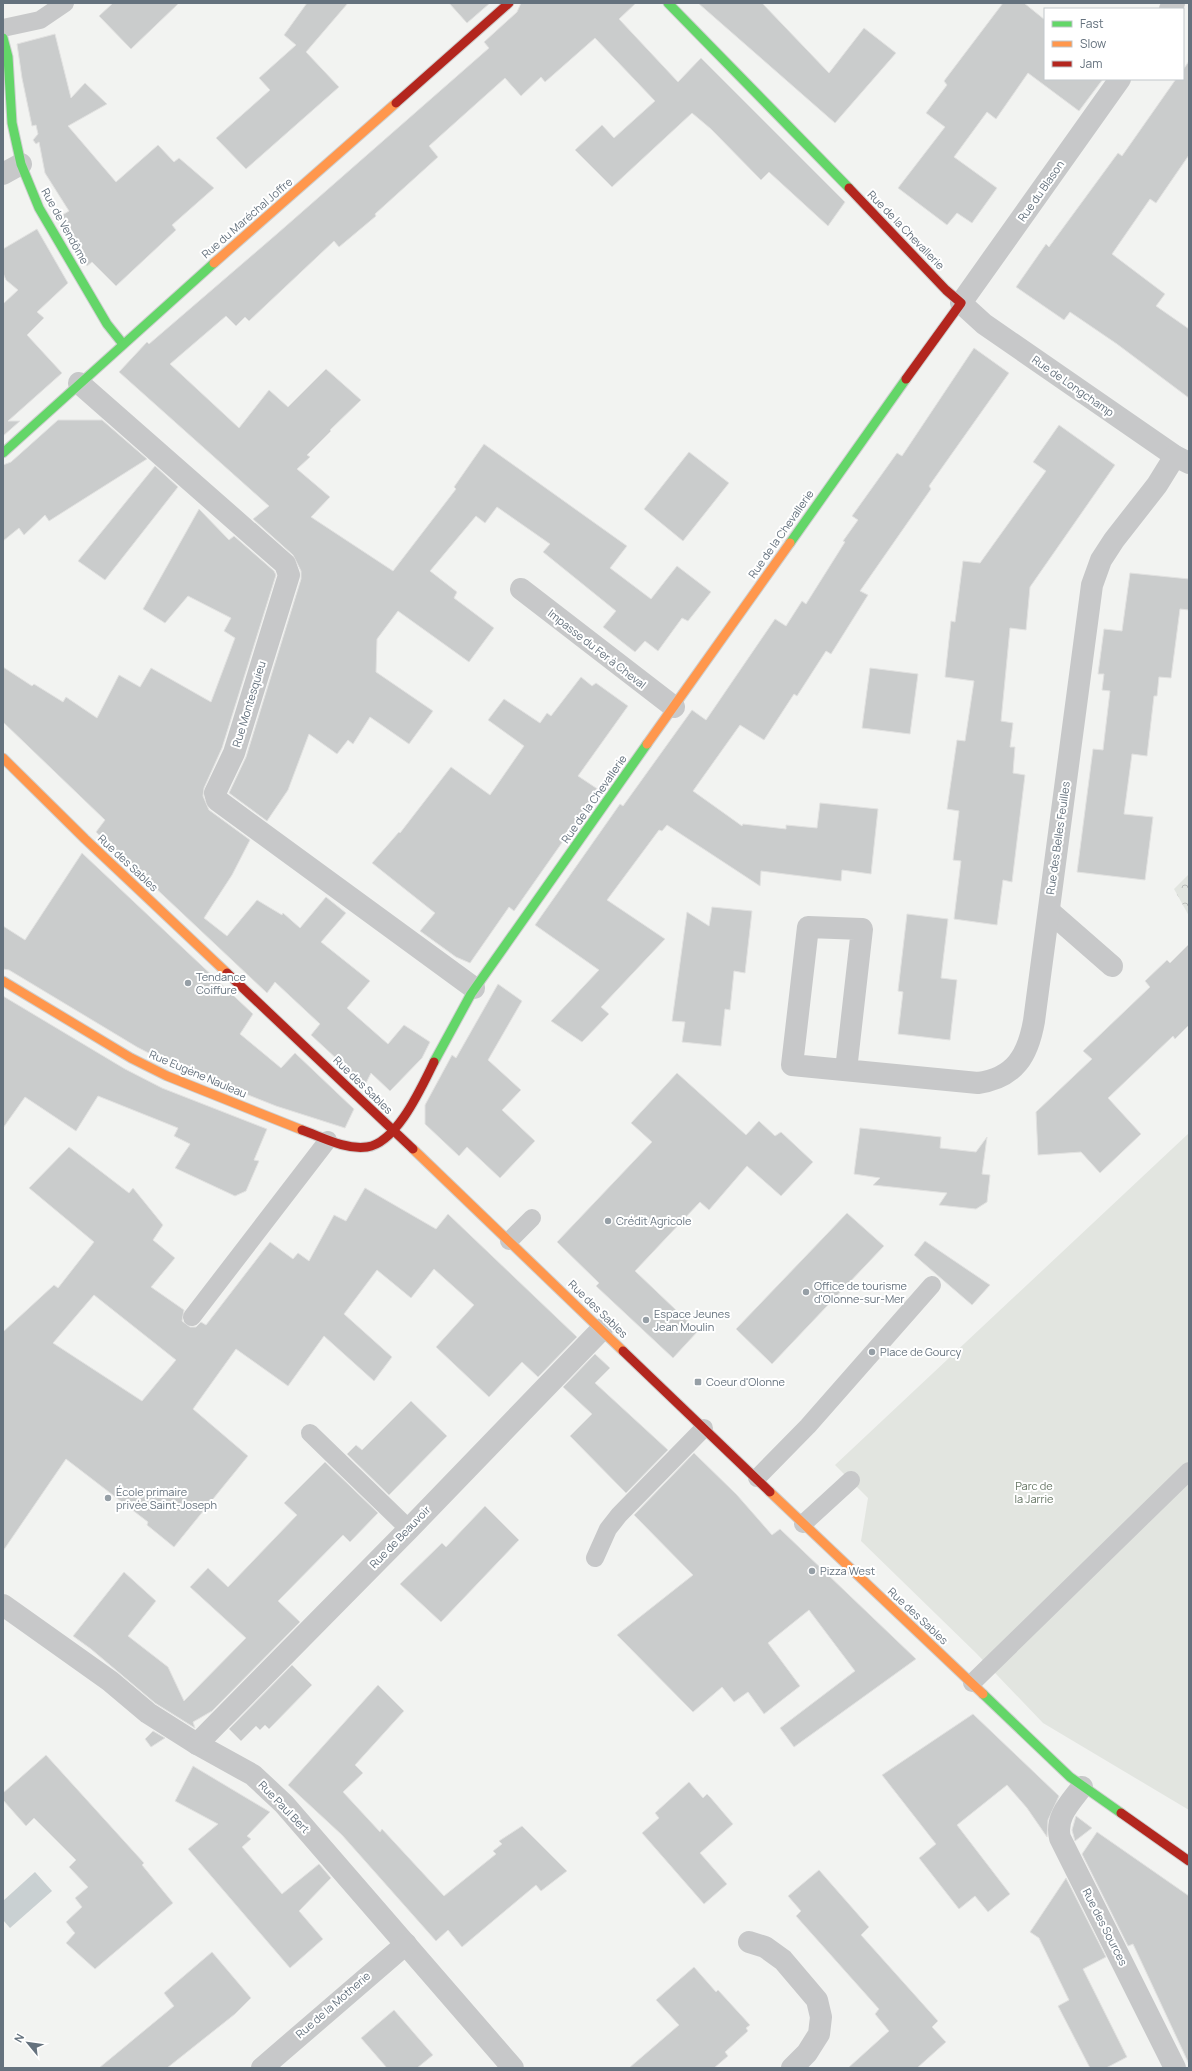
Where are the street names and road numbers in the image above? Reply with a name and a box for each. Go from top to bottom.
street label: Rue du Blason [1014,157,1067,224]
street label: Rue du Maréchal Joffre [198,174,296,261]
street label: Rue de Vendôme [38,185,93,267]
street label: Rue de la Chevallerie [865,187,948,273]
street label: Rue de Longchamp [1029,352,1118,420]
street label: Rue de la Chevallerie [744,486,817,581]
street label: Impasse du Fer à Cheval [545,606,650,692]
street label: Rue Montesquieu [228,659,269,749]
street label: Rue de la Chevallerie [557,751,630,846]
street label: Rue des Belles Feuilles [1042,780,1073,895]
street label: Rue des Sables [95,831,162,895]
street label: Rue Eugène Nauleau [147,1046,249,1101]
street label: Rue des Sables [330,1052,396,1117]
street label: Rue des Sables [565,1276,631,1341]
street label: Rue de Beauvoir [366,1502,433,1571]
street label: Rue des Sables [885,1584,952,1648]
street label: Rue Paul Bert [256,1777,313,1836]
street label: Rue des Sources [1080,1886,1131,1968]
street label: Rue de la Motherie [292,1968,374,2041]

